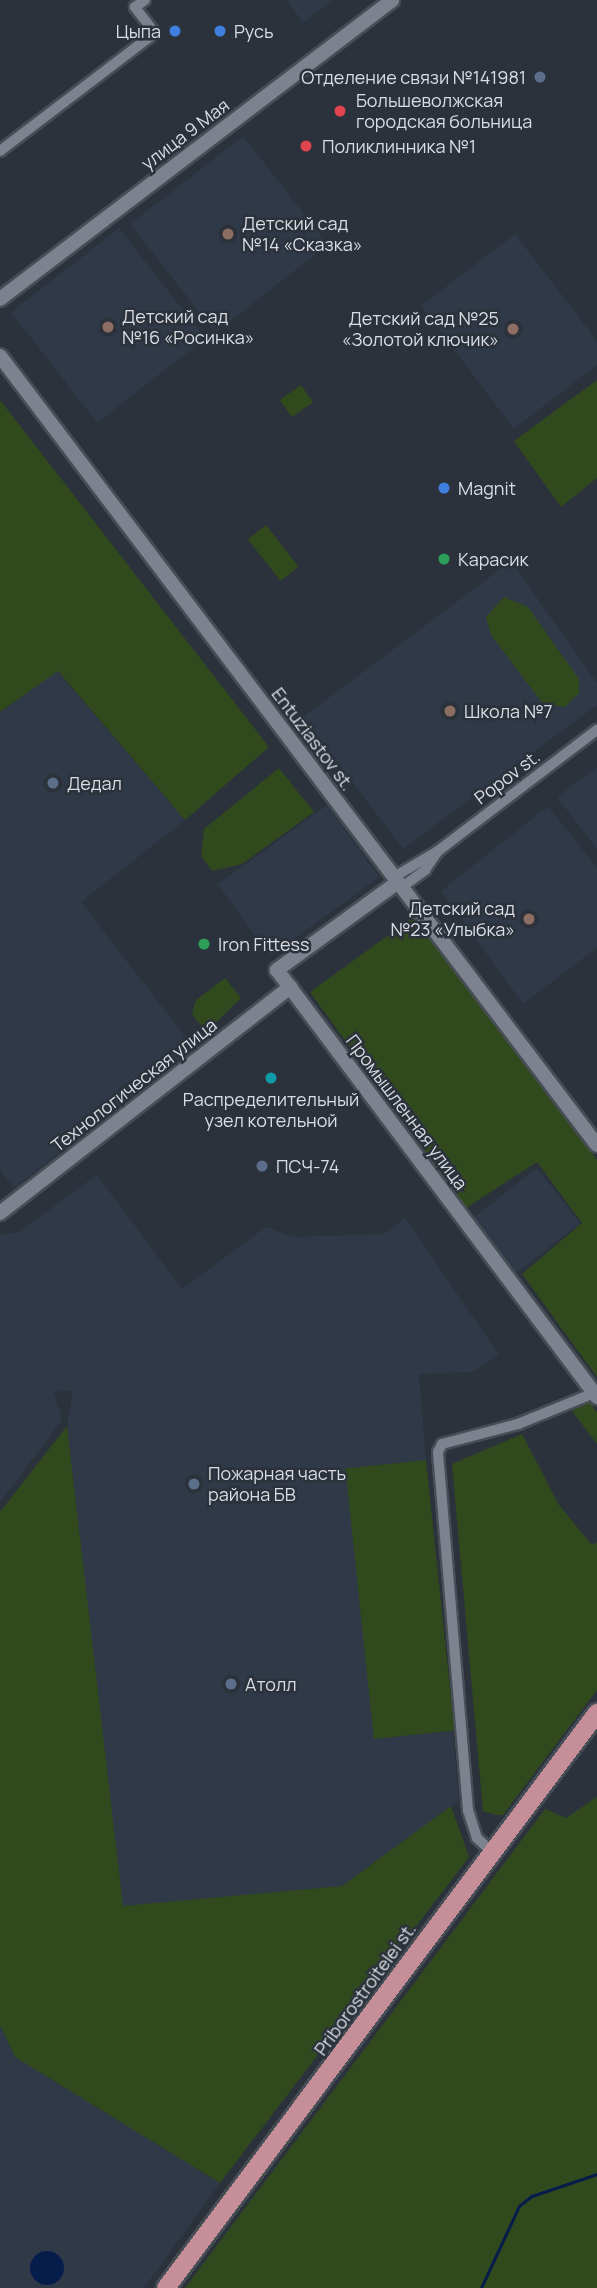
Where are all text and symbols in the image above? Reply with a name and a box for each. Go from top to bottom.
place label: Цыпа [116,20,161,42]
place label: Русь [234,20,274,42]
marker: Цыпа [167,23,183,39]
marker: Русь [212,23,228,39]
place label: Отделение связи №141981 [301,66,526,88]
marker: Отделение связи №141981 [532,69,548,85]
place label: Большеволжская городская больница [356,90,532,132]
street label: улица 9 Мая [137,94,233,174]
marker: Большеволжская городская больница [330,101,350,121]
place label: Поликлинника №1 [322,135,476,157]
marker: Поликлинника №1 [296,136,316,156]
place label: Детский сад №14 «Сказка» [242,213,362,256]
marker: Детский сад №14 «Сказка» [220,226,236,242]
place label: Детский сад №16 «Росинка» [122,306,254,348]
place label: Детский сад №25 «Золотой ключик» [342,308,499,350]
marker: Детский сад №16 «Росинка» [100,319,116,335]
marker: Детский сад №25 «Золотой ключик» [505,321,521,337]
place label: Magnit [458,477,516,499]
marker: Magnit [436,480,452,496]
place label: Карасик [458,548,528,570]
marker: Карасик [436,551,452,567]
street label: Entuziastov st. [267,683,359,795]
place label: Школа №7 [464,700,553,722]
marker: Школа №7 [442,703,458,719]
street label: Popov st. [470,745,544,809]
place label: Дедал [67,772,122,794]
marker: Дедал [45,775,61,791]
place label: Детский сад №23 «Улыбка» [390,898,515,940]
marker: Детский сад №23 «Улыбка» [521,911,537,927]
place label: Iron Fittess [218,933,309,955]
marker: Iron Fittess [196,936,212,952]
street label: Технологическая улица [47,1014,221,1156]
street label: Промышленная улица [342,1030,472,1194]
marker: Распределительный узел котельной [263,1070,279,1086]
place label: Распределительный узел котельной [183,1089,359,1132]
place label: ПСЧ-74 [276,1155,339,1177]
marker: ПСЧ-74 [254,1158,270,1174]
place label: Пожарная часть района БВ [208,1463,346,1506]
marker: Пожарная часть района БВ [186,1476,202,1492]
place label: Атолл [245,1673,297,1695]
marker: Атолл [223,1676,239,1692]
street label: Priborostroitelei st. [310,1918,420,2060]

